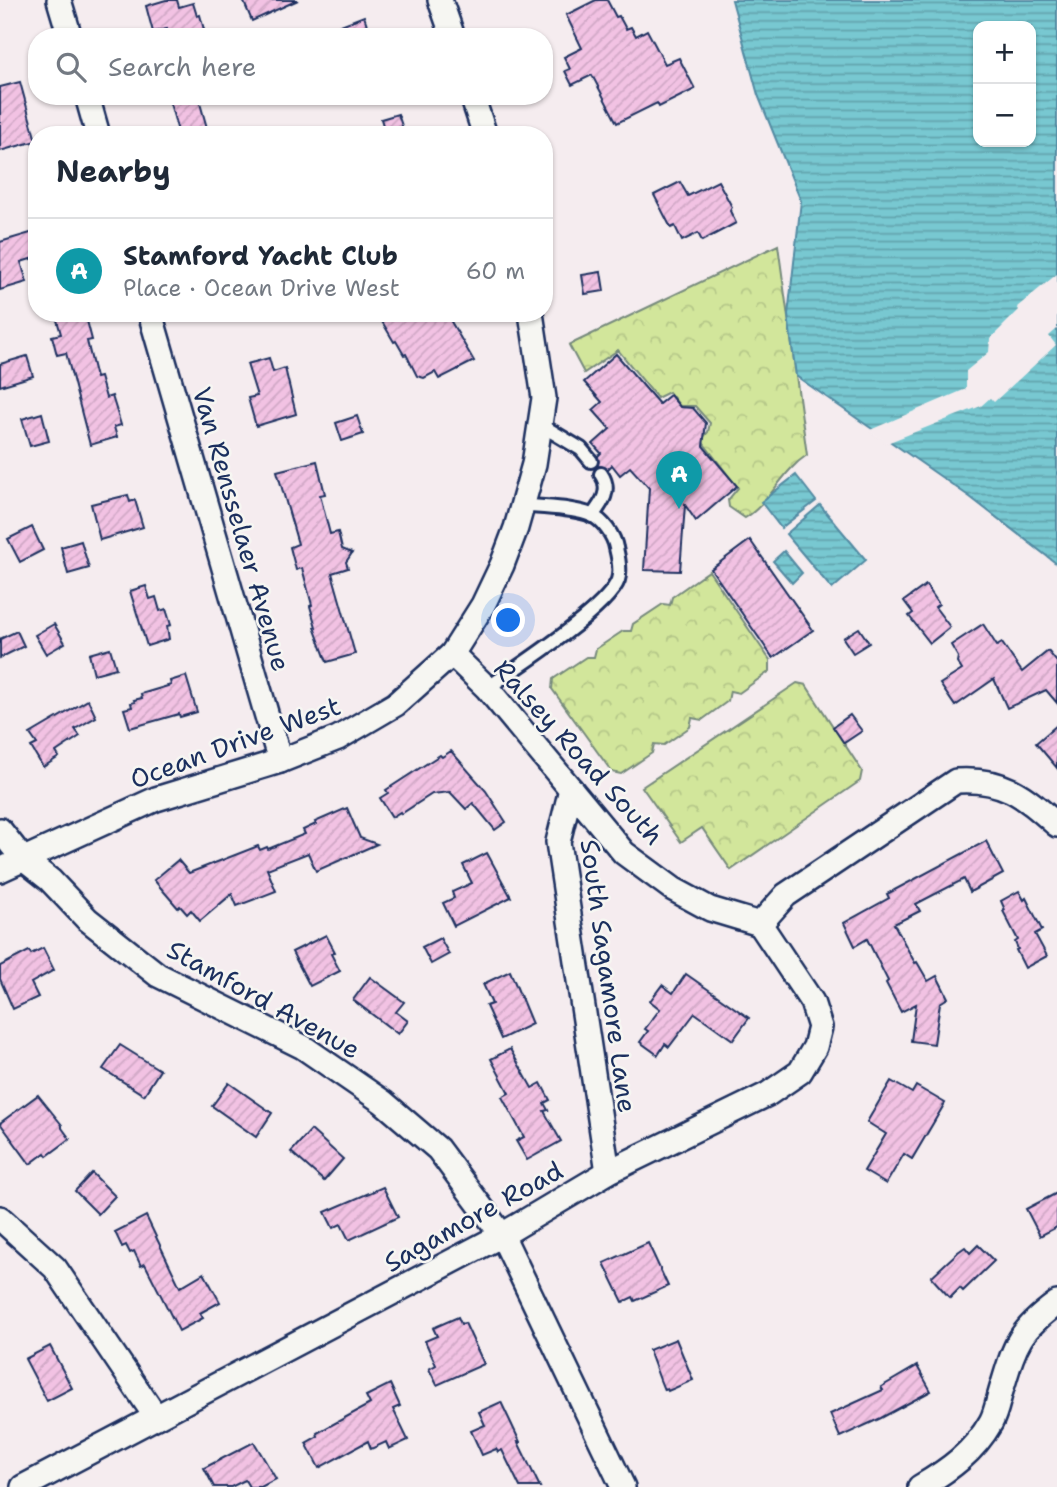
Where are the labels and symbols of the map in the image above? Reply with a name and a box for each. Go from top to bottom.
street label: Van Rensselaer Avenue [185,383,299,675]
pin: A [656,451,702,509]
your location [491,603,525,637]
street label: Ralsey Road South [486,652,672,852]
street label: Ocean Drive West [125,688,345,796]
street label: South Sagamore Lane [572,837,646,1115]
street label: Stamford Avenue [161,931,367,1067]
street label: Sagamore Road [377,1152,569,1280]

